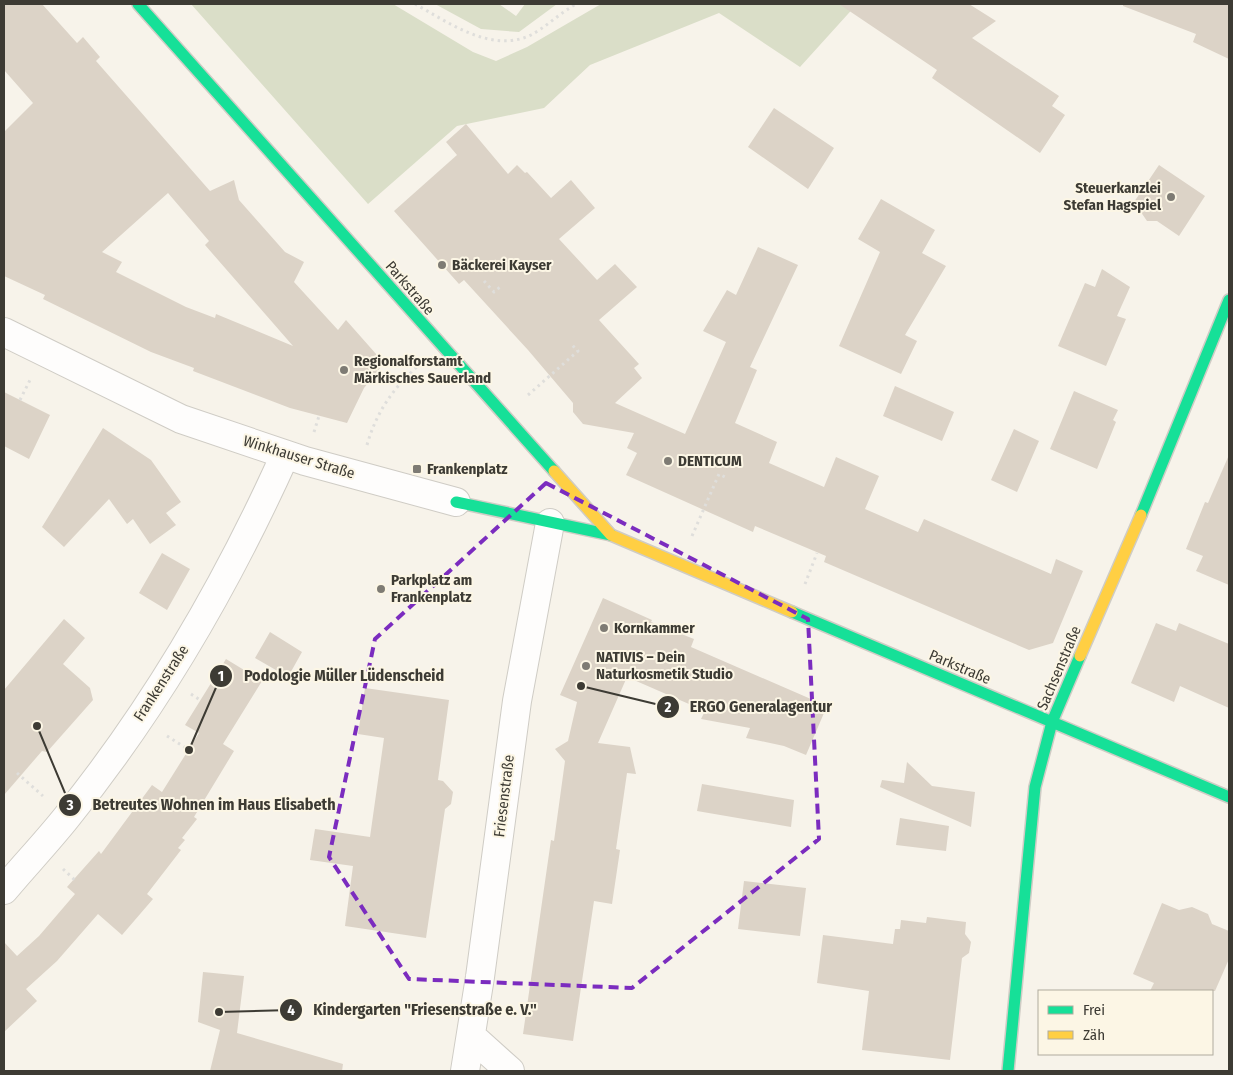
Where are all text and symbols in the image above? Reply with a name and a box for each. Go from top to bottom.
place label: Steuerkanzlei Stefan Hagspiel [1064,179,1162,214]
marker: Steuerkanzlei Stefan Hagspiel [1165,191,1177,203]
place label: Bäckerei Kayser [452,256,552,274]
street label: Parkstraße [382,257,438,319]
marker: Bäckerei Kayser [436,259,448,271]
place label: Regionalforstamt Märkisches Sauerland [354,352,491,387]
marker: Regionalforstamt Märkisches Sauerland [338,364,350,376]
street label: Winkhauser Straße [241,432,357,482]
place label: DENTICUM [678,452,742,470]
marker: DENTICUM [662,455,674,467]
place label: Frankenplatz [427,460,508,478]
marker: Frankenplatz [411,463,423,475]
place label: Parkplatz am Frankenplatz [391,571,472,606]
marker: Parkplatz am Frankenplatz [375,583,387,595]
place label: Kornkammer [614,619,695,637]
marker: Kornkammer [598,622,610,634]
street label: Sachsenstraße [1033,623,1085,713]
street label: Frankenstraße [130,642,192,724]
street label: Parkstraße [926,646,994,688]
place label: NATIVIS – Dein Naturkosmetik Studio [596,648,733,683]
callout: Podologie Müller Lüdenscheid [208,660,454,691]
marker: NATIVIS – Dein Naturkosmetik Studio [580,660,592,672]
text: Podologie Müller Lüdenscheid [244,666,444,685]
text: 1 [218,667,224,685]
callout: ERGO Generalagentur [655,691,843,722]
text: ERGO Generalagentur [690,697,832,716]
text: 2 [664,698,672,716]
street label: Friesenstraße [490,754,518,838]
callout: Betreutes Wohnen im Haus Elisabeth [57,789,345,820]
text: Betreutes Wohnen im Haus Elisabeth [92,795,336,814]
text: 3 [65,796,74,814]
legend [1038,990,1213,1055]
callout: Kindergarten "Friesenstraße e. V." [278,994,547,1025]
text: Kindergarten "Friesenstraße e. V." [313,1000,537,1019]
text: 4 [287,1001,295,1019]
text: Frei [1083,1001,1105,1019]
text: Zäh [1083,1026,1105,1044]

